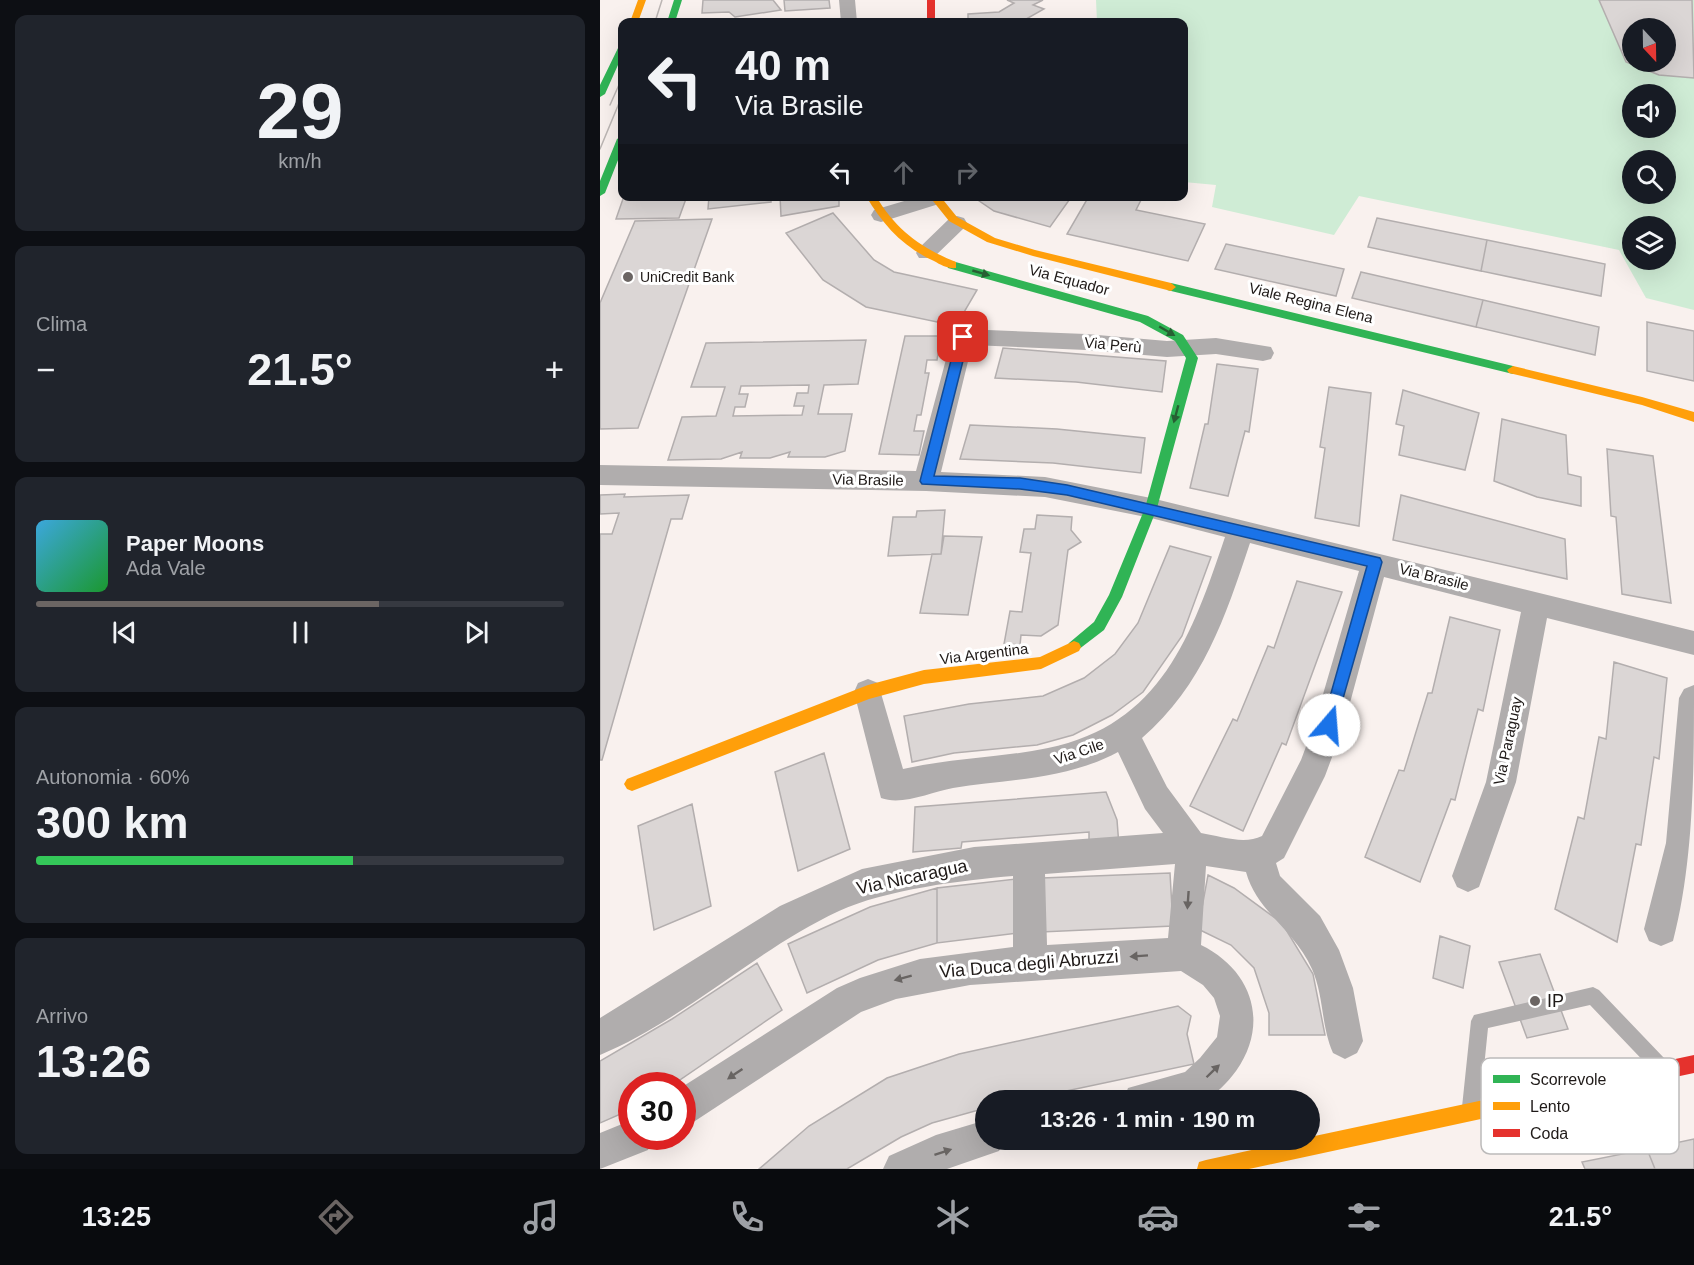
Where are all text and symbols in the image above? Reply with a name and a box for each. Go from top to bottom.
north arrow [1622,18,1676,72]
map controls [1622,18,1676,270]
icon: left [636,42,714,120]
text: 40 m [735,42,831,89]
text: 29 [257,67,343,155]
button: sound [1622,84,1676,138]
text: Via Brasile [735,91,864,121]
text: km/h [278,150,322,172]
button: search [1622,150,1676,204]
icon: left [824,156,857,189]
icon: ahead [887,156,920,189]
icon: right [950,156,983,189]
button: layers [1622,216,1676,270]
street label: Via Equador [1027,261,1111,298]
place label: UniCredit Bank [640,269,735,285]
one-way arrow [972,269,990,278]
marker: UniCredit Bank [621,270,635,284]
street label: Viale Regina Elena [1247,279,1376,326]
pin [937,311,988,362]
text: Clima [36,313,87,335]
icon: arrive [946,320,979,353]
one-way arrow [1159,325,1175,336]
street label: Via Perù [1084,334,1142,355]
text: 21.5° [247,344,353,395]
text: − [36,351,55,388]
text: + [545,351,564,388]
one-way arrow [1171,405,1181,423]
street label: Via Brasile [832,470,904,489]
text: Paper Moons [126,531,264,556]
text: Ada Vale [126,557,206,579]
street label: Via Brasile [1397,560,1471,593]
icon: previous [108,616,141,649]
icon: pause [284,616,317,649]
icon: next [460,616,493,649]
street label: Via Argentina [939,640,1030,667]
position arrow [1297,693,1361,757]
street label: Via Paraguay [1490,695,1525,787]
street label: Via Cile [1052,735,1106,768]
text: Autonomia · 60% [36,766,189,788]
text: 300 km [36,797,189,848]
street label: Via Nicaragua [855,855,970,899]
one-way arrow [1183,891,1192,910]
street label: Via Duca degli Abruzzi [939,946,1119,982]
one-way arrow [1129,951,1148,961]
one-way arrow [894,974,913,984]
place label: IP [1547,991,1564,1011]
marker: IP [1528,994,1542,1008]
text: Arrivo [36,1005,88,1027]
text: 13:26 [36,1036,151,1087]
legend [1481,1058,1679,1154]
one-way arrow [1205,1064,1219,1078]
one-way arrow [727,1068,743,1079]
text: Scorrevole [1530,1071,1607,1088]
speed limit sign: 30 [618,1072,696,1150]
text: Lento [1530,1098,1570,1115]
text: 13:26 · 1 min · 190 m [1040,1107,1255,1132]
text: Coda [1530,1125,1568,1142]
one-way arrow [934,1146,952,1156]
icon: directions [315,1196,357,1238]
icon: music [520,1196,562,1238]
icon: phone [726,1196,768,1238]
icon: climate [932,1196,974,1238]
icon: car [1137,1196,1179,1238]
icon: filters [1343,1196,1385,1238]
text: 13:25 [82,1202,151,1232]
text: 21.5° [1549,1202,1612,1232]

